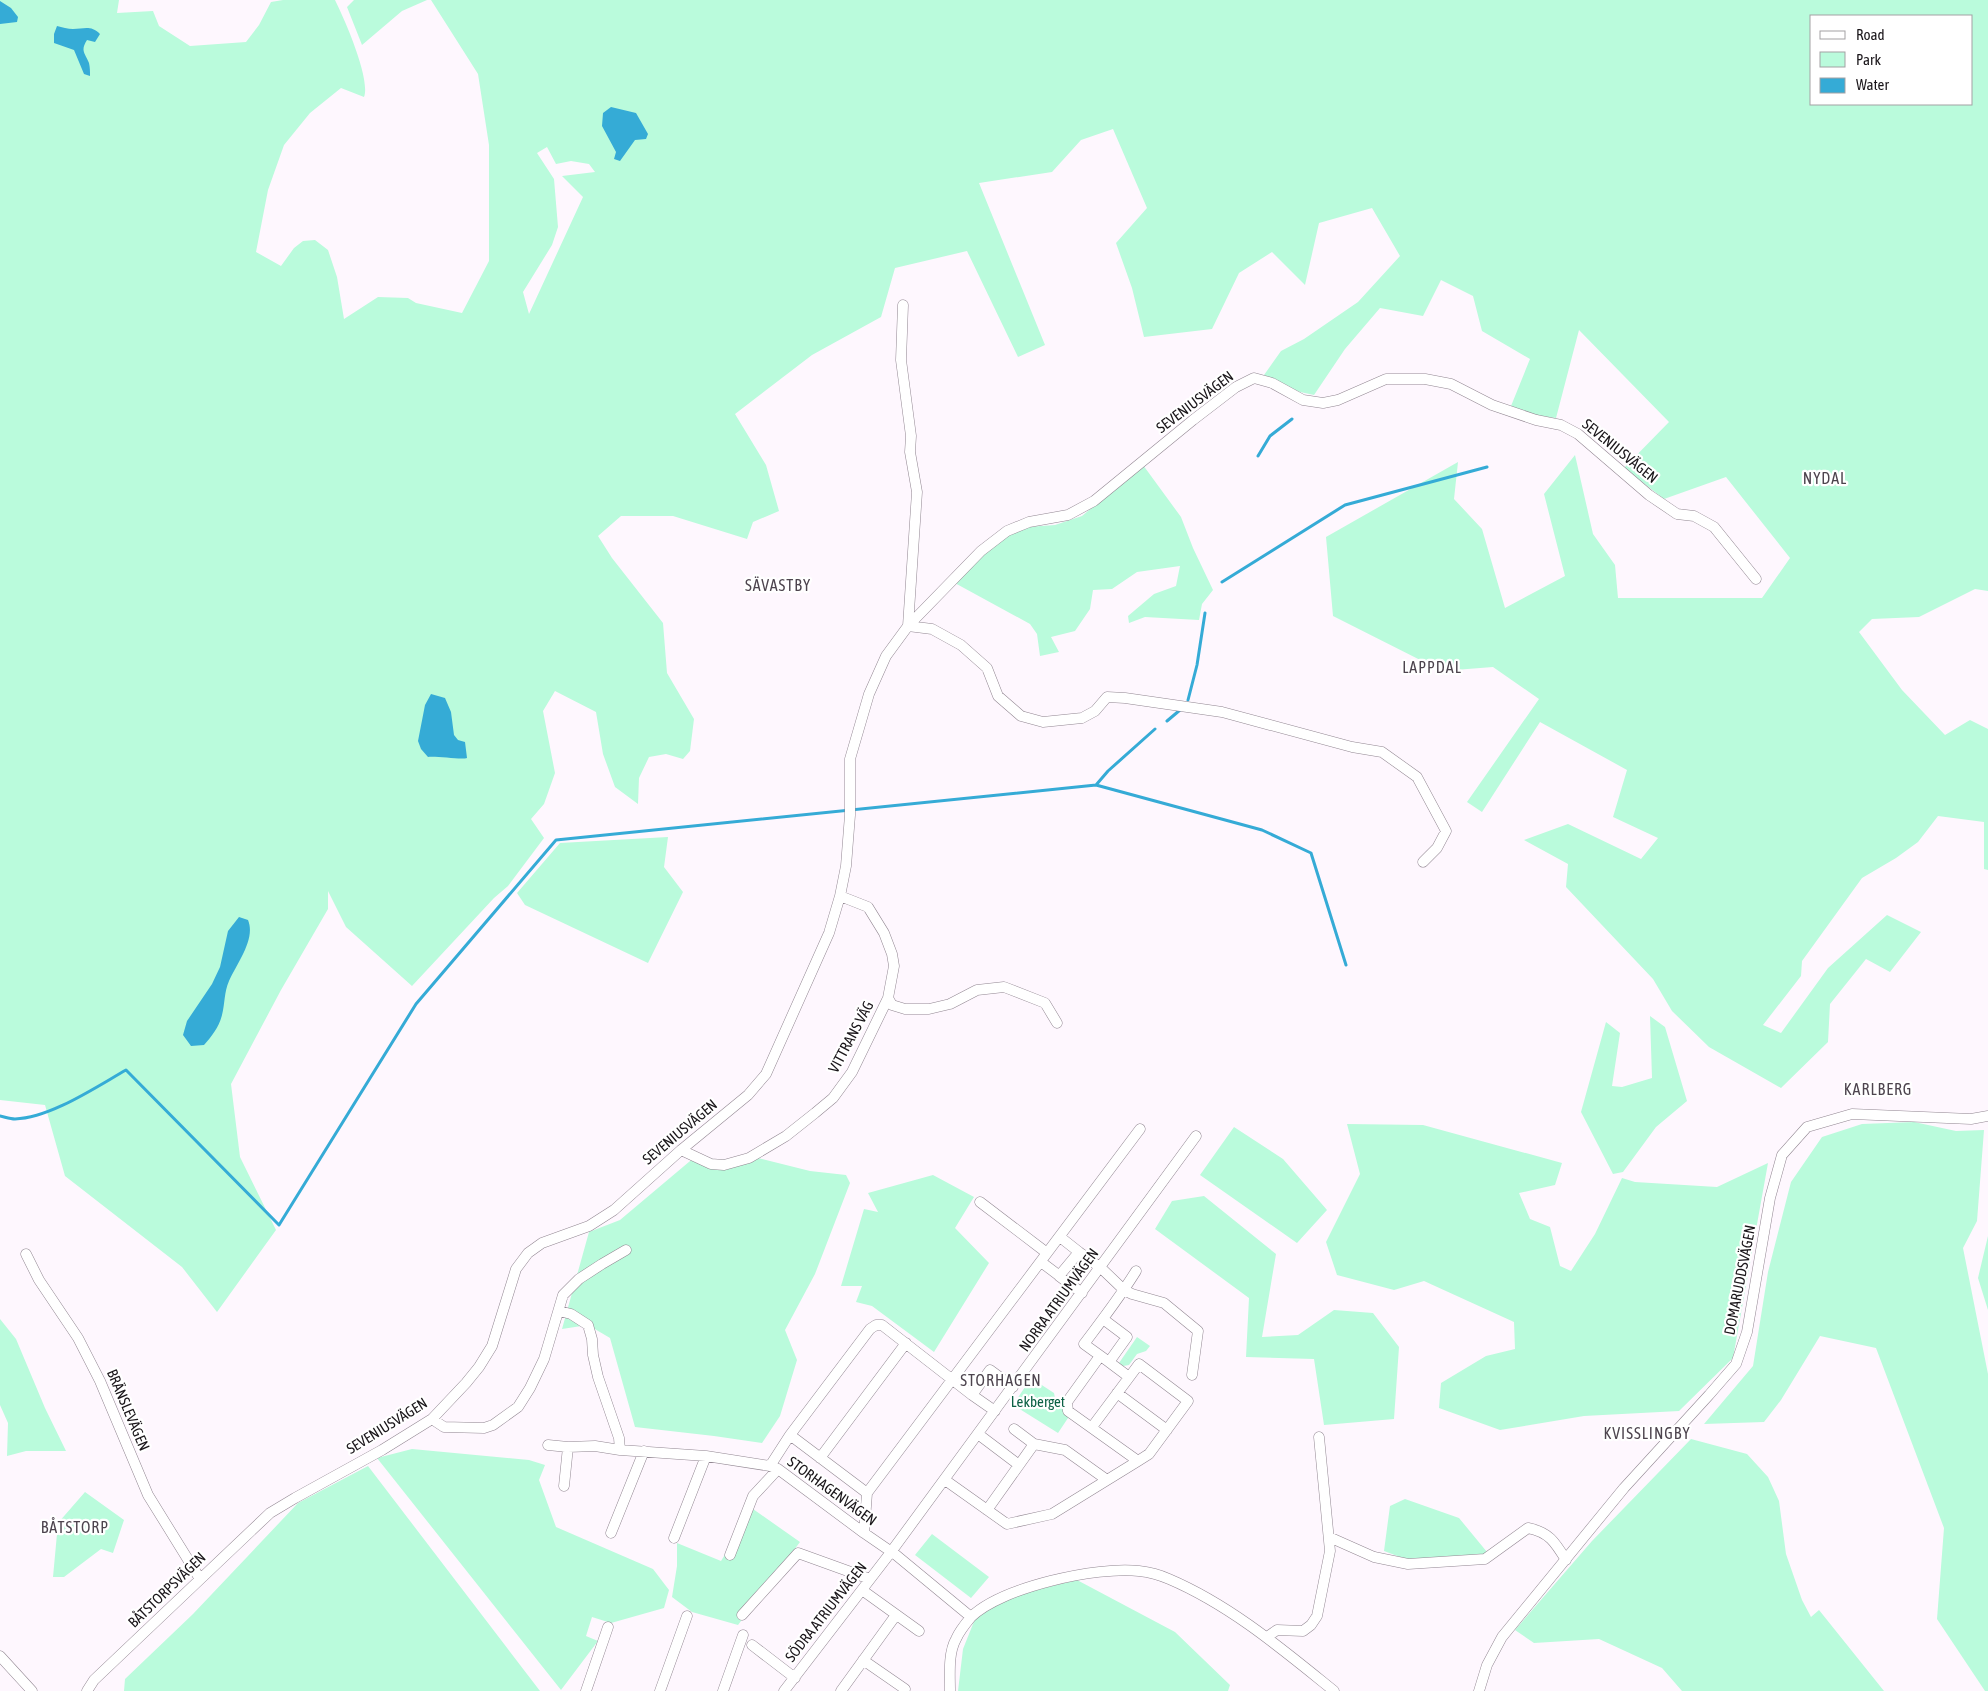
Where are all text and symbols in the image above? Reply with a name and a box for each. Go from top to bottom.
legend [1810,15,1973,105]
text: Road [1856,26,1885,43]
text: Park [1856,51,1881,68]
text: Water [1856,76,1889,93]
street label: SEVENIUSVÄGEN [1153,367,1236,436]
street label: SEVENIUSVÄGEN [1579,415,1661,486]
district label: NYDAL [1803,469,1847,487]
district label: SÄVASTBY [745,576,811,594]
district label: LAPPDAL [1402,658,1462,676]
street label: VITTRANS VÄG [825,998,877,1076]
district label: KARLBERG [1844,1080,1912,1098]
street label: SEVENIUSVÄGEN [639,1096,720,1168]
street label: DOMARUDDSVÄGEN [1721,1224,1759,1336]
street label: NORRA ATRIUMVÄGEN [1016,1245,1102,1355]
street label: BRÄNSLEVÄGEN [104,1366,153,1453]
district label: STORHAGEN [960,1371,1042,1389]
park label: Lekberget [1011,1393,1065,1410]
street label: SEVENIUSVÄGEN [343,1394,430,1457]
district label: KVISSLINGBY [1603,1424,1691,1442]
street label: STORHAGENVÄGEN [785,1453,880,1529]
district label: BÅTSTORP [41,1517,109,1536]
street label: BÅTSTORPSVÄGEN [125,1549,209,1631]
street label: SÖDRA ATRIUMVÄGEN [781,1559,870,1665]

